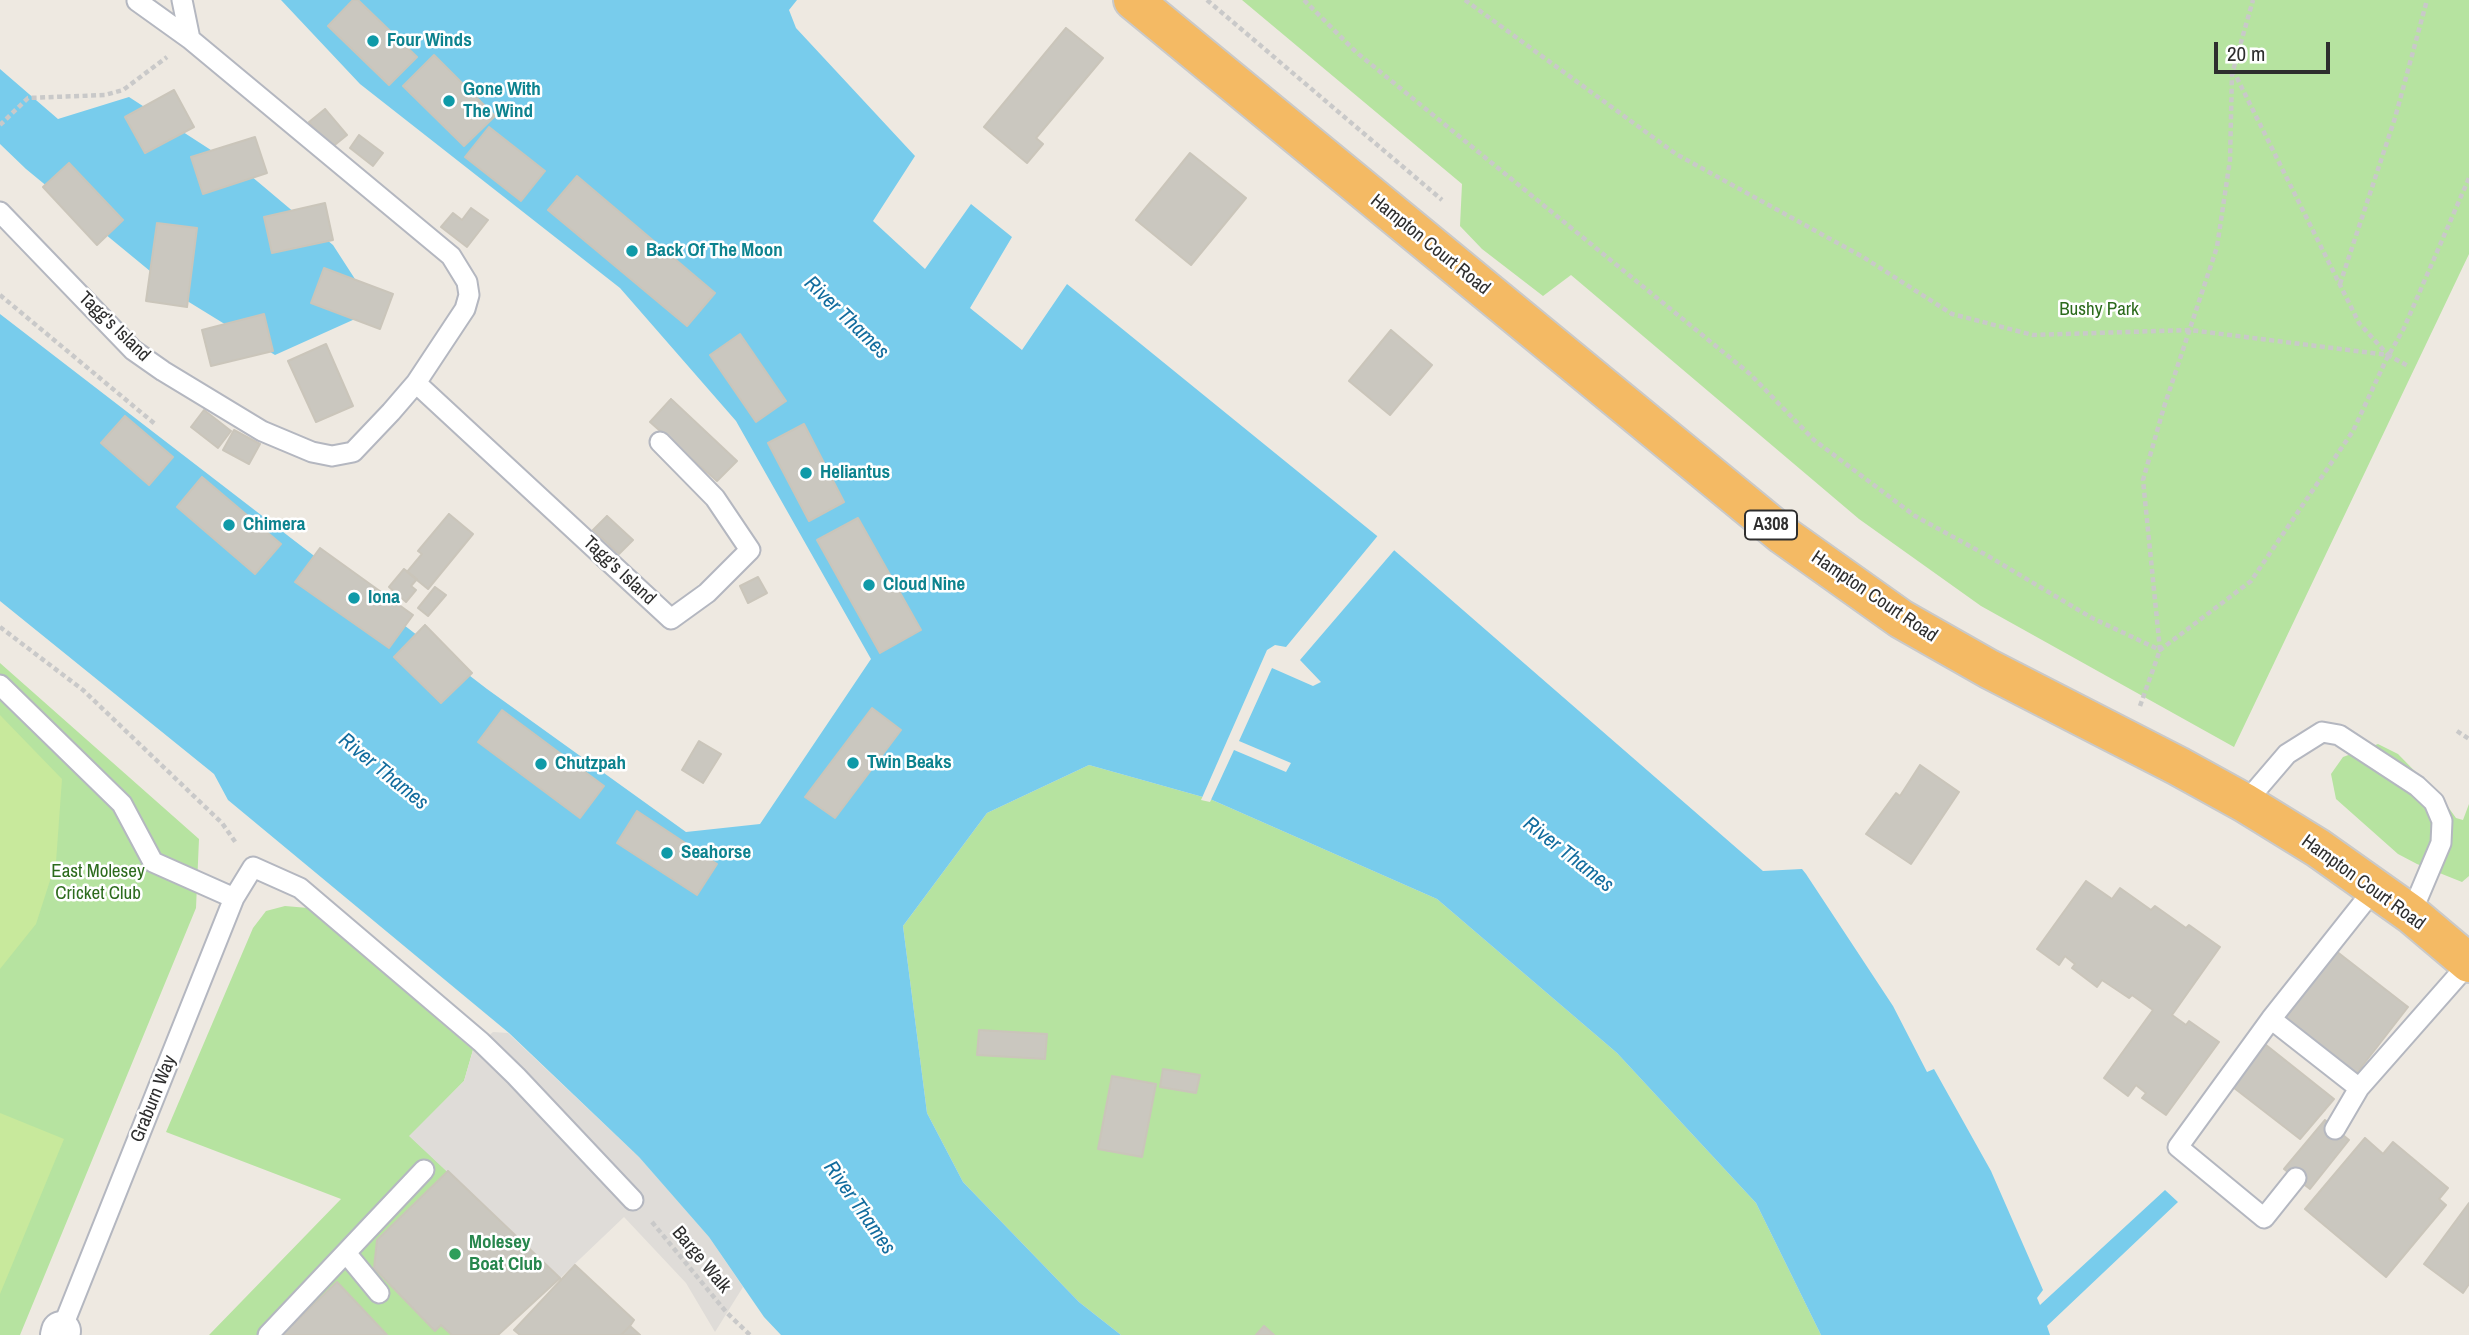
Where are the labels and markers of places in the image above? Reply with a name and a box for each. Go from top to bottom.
place label: Four Winds [387,30,472,52]
marker: Four Winds [365,33,381,49]
place label: Gone With The Wind [463,79,541,123]
marker: Gone With The Wind [441,93,457,109]
place label: Back Of The Moon [646,240,783,262]
marker: Back Of The Moon [624,243,640,259]
place label: Heliantus [820,462,890,484]
marker: Heliantus [798,465,814,481]
place label: Chimera [243,514,305,536]
marker: Chimera [221,517,237,533]
place label: Cloud Nine [883,574,965,596]
marker: Cloud Nine [861,577,877,593]
place label: Iona [368,587,400,609]
marker: Iona [346,590,362,606]
place label: Twin Beaks [867,752,952,774]
place label: Chutzpah [555,753,626,775]
marker: Twin Beaks [845,755,861,771]
marker: Chutzpah [533,756,549,772]
place label: Seahorse [681,842,751,864]
marker: Seahorse [659,845,675,861]
place label: Molesey Boat Club [469,1232,543,1276]
marker: Molesey Boat Club [447,1246,463,1262]

